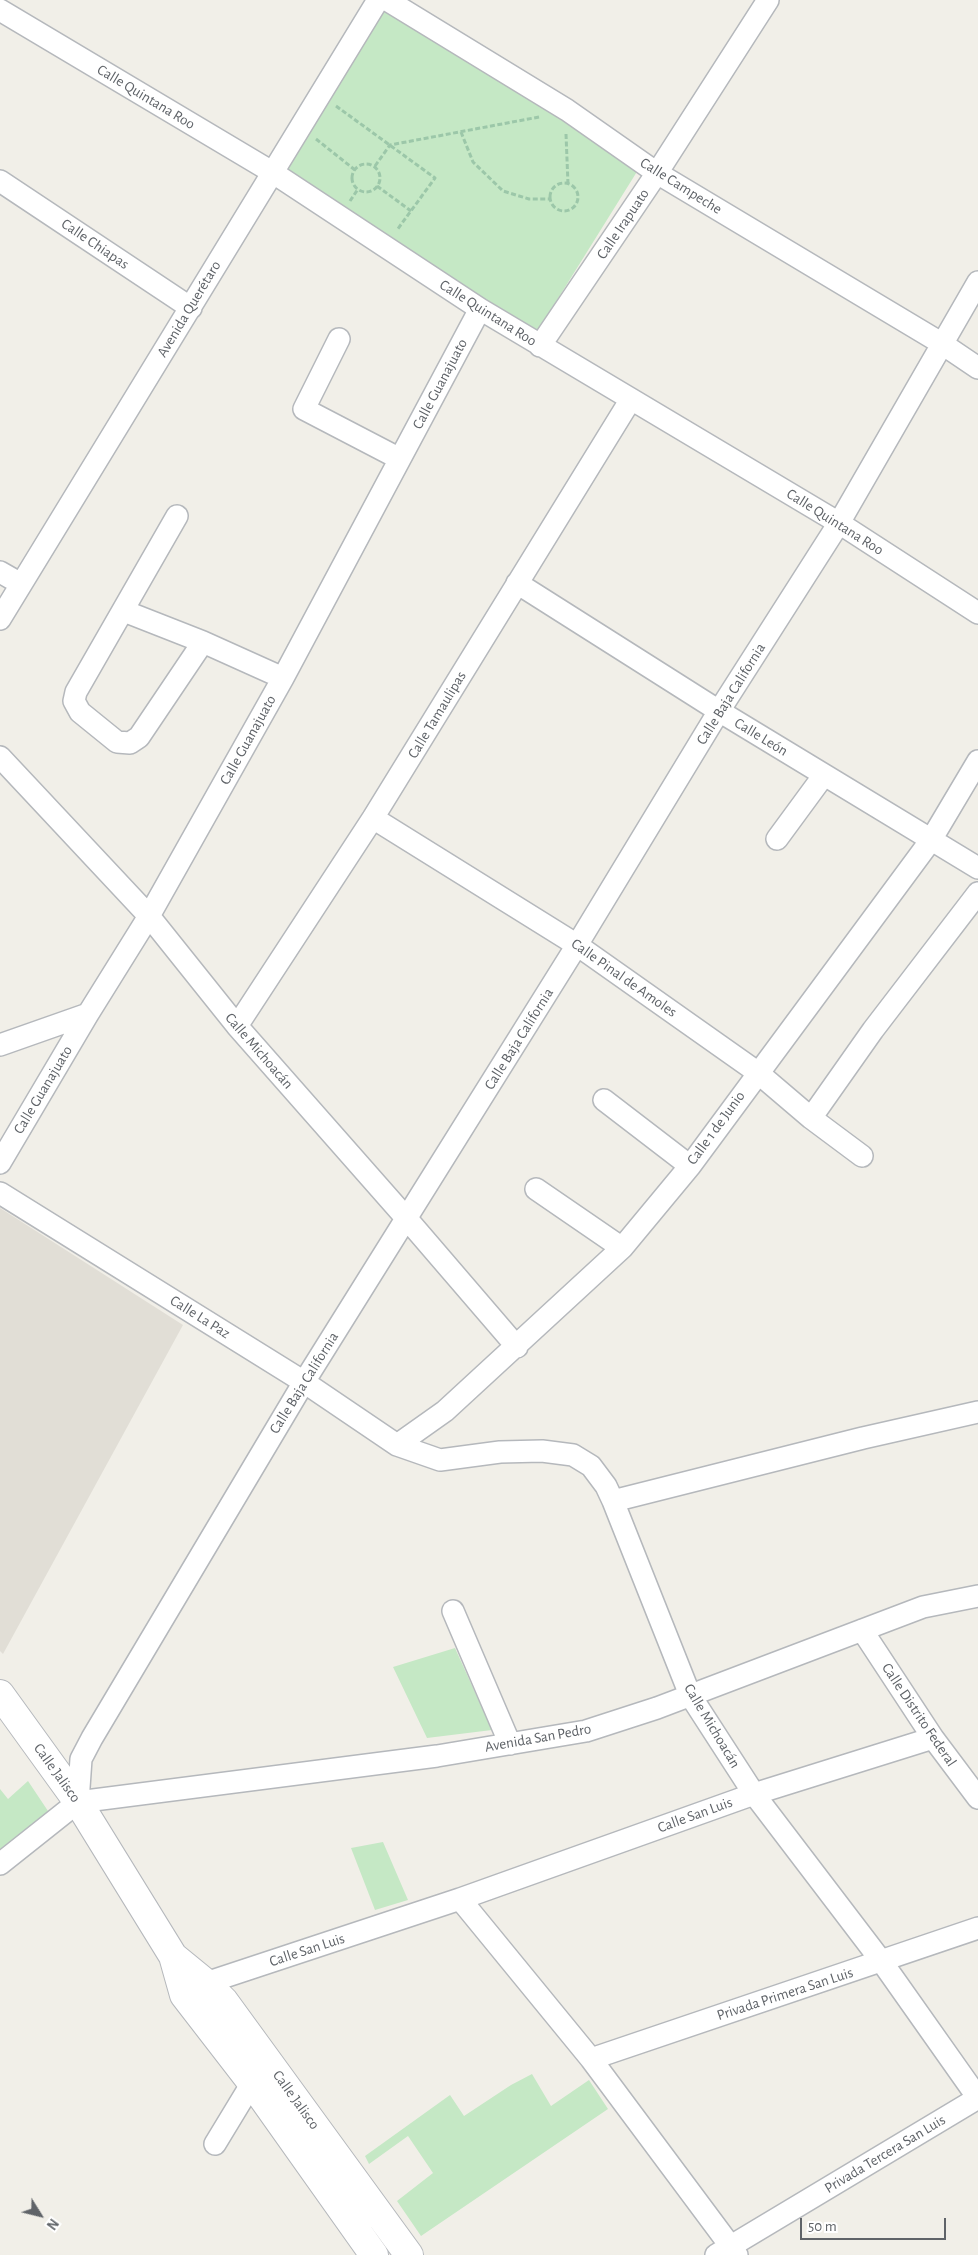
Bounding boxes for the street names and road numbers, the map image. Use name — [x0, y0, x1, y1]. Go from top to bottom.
street label: Calle Quintana Roo — [94, 61, 198, 133]
street label: Calle Campeche — [637, 154, 725, 218]
street label: Calle Irapuato — [593, 185, 653, 263]
street label: Calle Chiapas — [58, 215, 132, 273]
street label: Avenida Querétaro — [153, 257, 225, 361]
street label: Calle Quintana Roo — [436, 276, 540, 350]
street label: Calle Guanajuato — [409, 336, 471, 432]
street label: Calle Quintana Roo — [783, 485, 887, 559]
street label: Calle Baja California — [692, 640, 770, 748]
street label: Calle Tamaulipas — [404, 668, 470, 762]
street label: Calle Guanajuato — [216, 692, 280, 788]
street label: Calle León — [731, 714, 791, 760]
street label: Calle Pinal de Amoles — [568, 935, 680, 1021]
street label: Calle Baja California — [480, 985, 558, 1093]
street label: Calle Michoacán — [221, 1009, 297, 1093]
street label: Calle Guanajuato — [10, 1043, 76, 1137]
street label: Calle 1 de Junio — [683, 1087, 749, 1169]
street label: Calle La Paz — [167, 1291, 233, 1343]
street label: Calle Baja California — [265, 1329, 343, 1437]
street label: Calle Distrito Federal — [878, 1660, 960, 1770]
street label: Calle Michoacán — [680, 1681, 744, 1771]
street label: Avenida San Pedro — [483, 1720, 593, 1756]
street label: Calle Jalisco — [29, 1740, 85, 1806]
street label: Calle San Luis — [655, 1793, 735, 1837]
street label: Calle San Luis — [267, 1929, 347, 1971]
street label: Privada Primera San Luis — [715, 1963, 855, 2025]
street label: Calle Jalisco — [268, 2067, 324, 2133]
street label: Privada Tercera San Luis — [821, 2111, 949, 2197]

